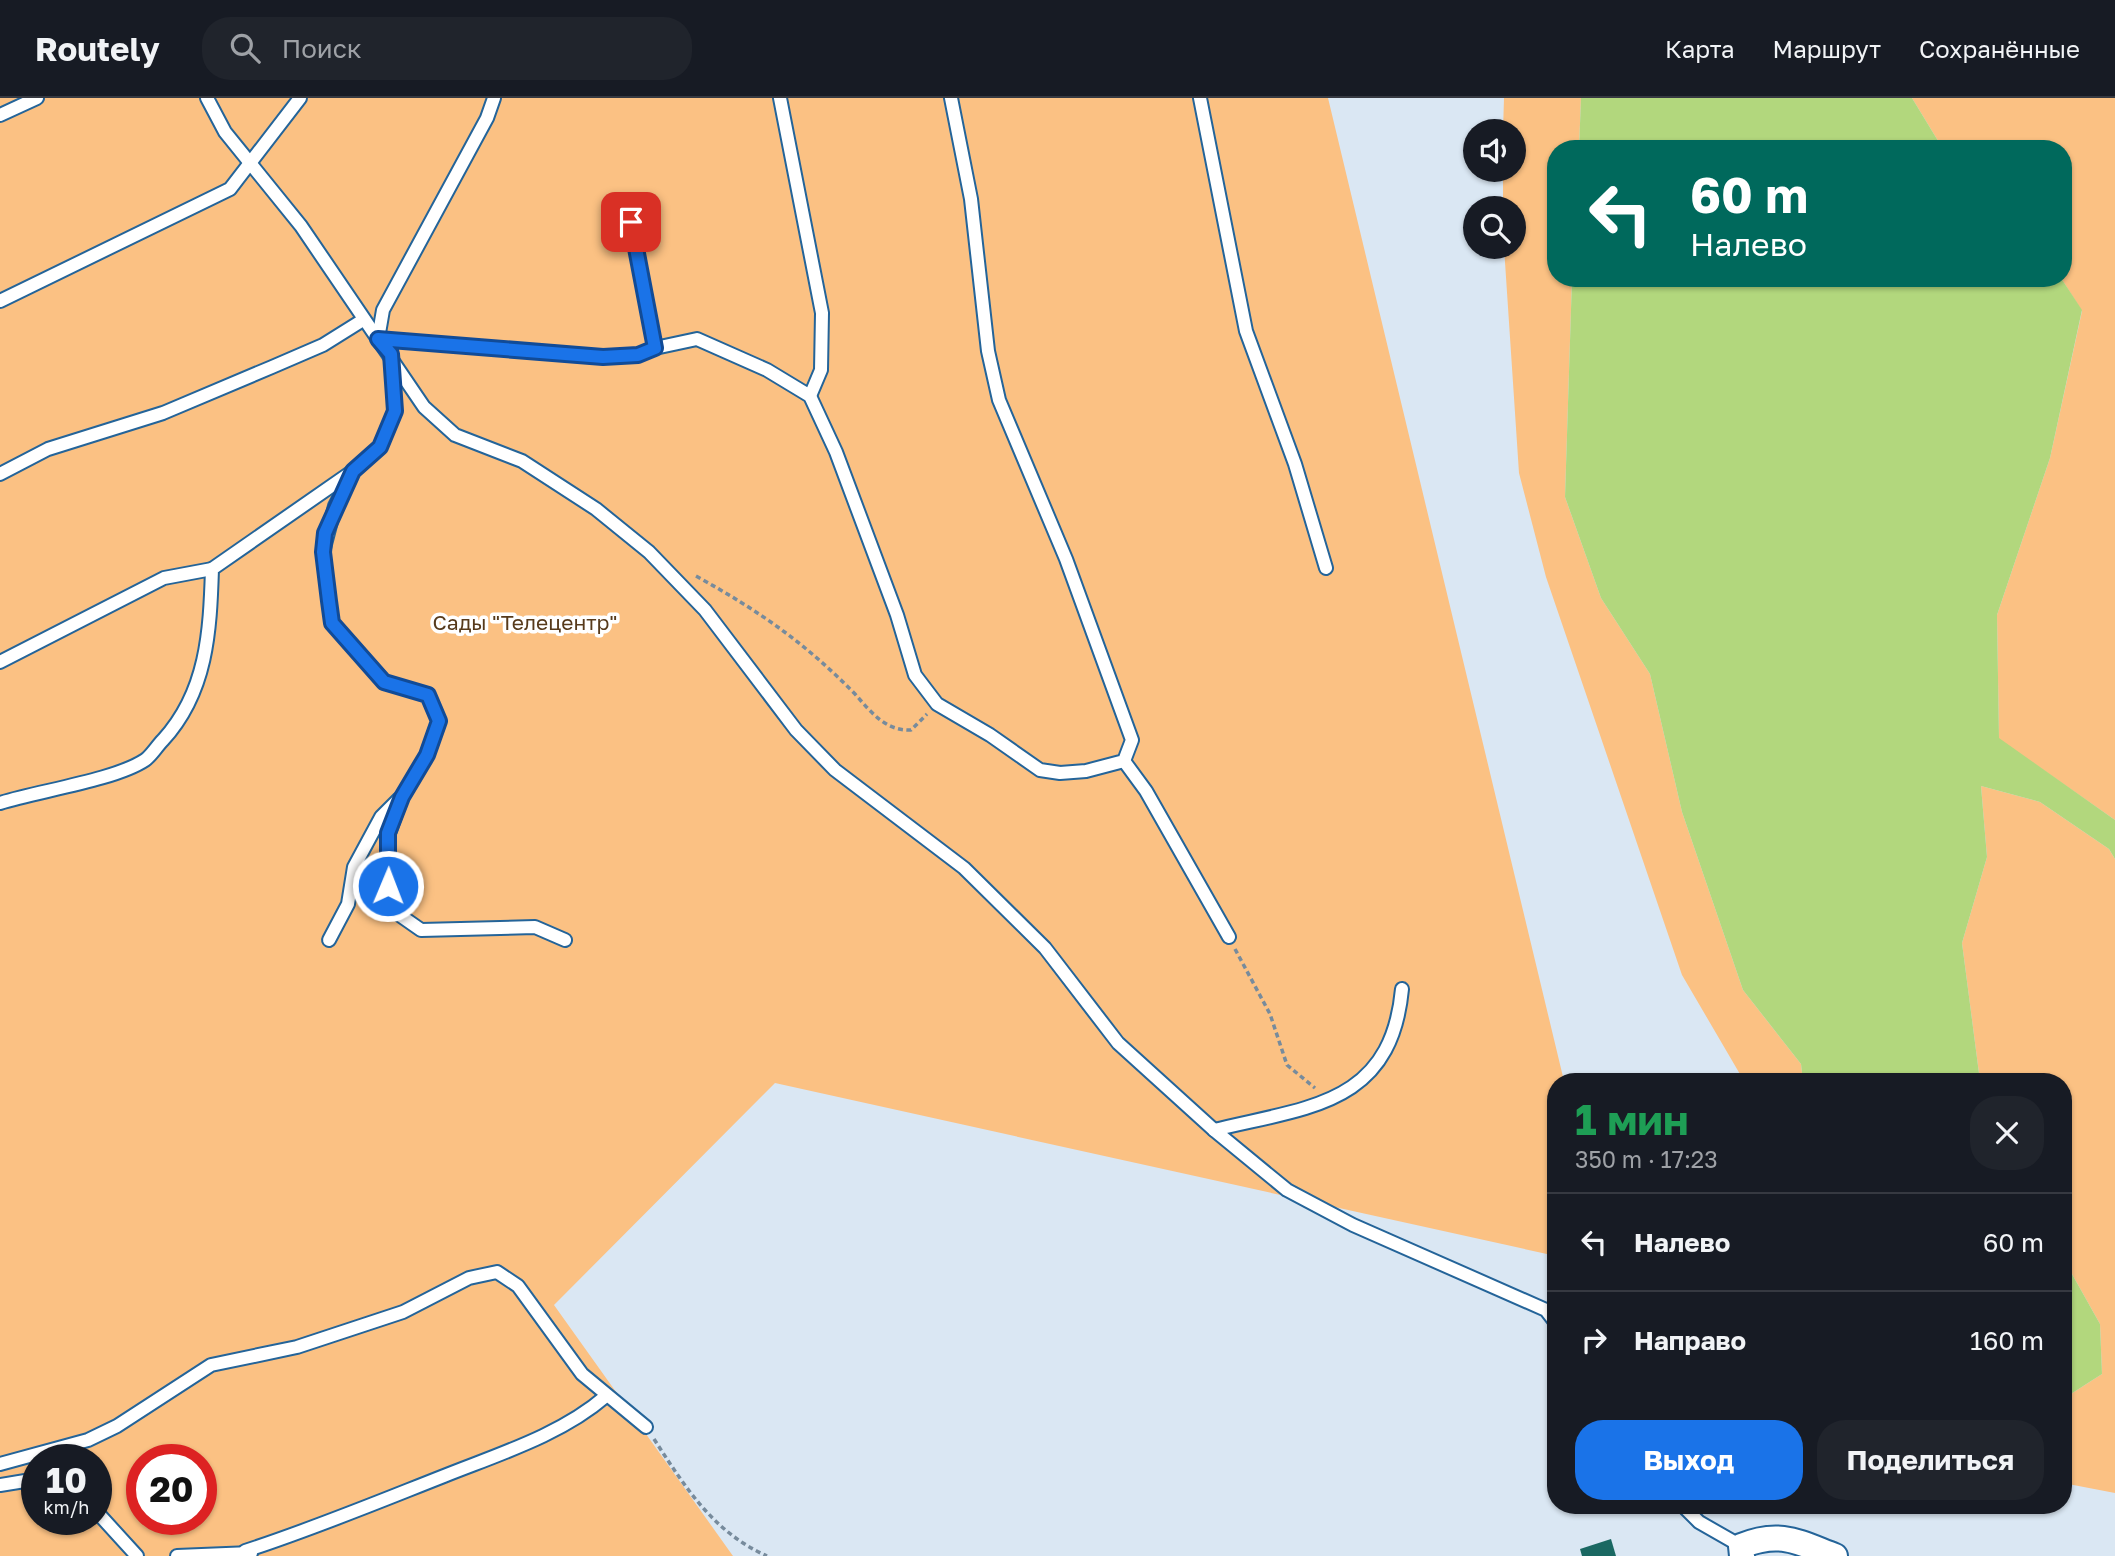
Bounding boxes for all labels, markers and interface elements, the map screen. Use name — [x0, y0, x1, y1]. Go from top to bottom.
search box — [202, 17, 692, 80]
text: Routely — [35, 29, 160, 68]
icon: search — [226, 29, 264, 67]
text: Поиск — [282, 33, 362, 64]
text: Карта — [1665, 34, 1735, 63]
text: Маршрут — [1773, 34, 1881, 63]
text: Сохранённые — [1919, 34, 2080, 63]
map controls — [1463, 119, 1526, 259]
button: sound — [1463, 119, 1526, 182]
text: 60 m — [1690, 165, 1808, 224]
icon: left — [1575, 168, 1666, 259]
pin — [601, 192, 661, 252]
button: search — [1463, 196, 1526, 259]
icon: arrive — [612, 203, 650, 241]
text: Налево — [1690, 225, 1807, 263]
park label: Сады "Телецентр" — [432, 609, 618, 635]
position arrow — [351, 849, 425, 923]
text: 1 мин — [1575, 1094, 1689, 1144]
button: close — [1970, 1096, 2044, 1170]
text: 350 m · 17:23 — [1575, 1145, 1718, 1173]
icon: left — [1575, 1223, 1613, 1261]
text: Налево — [1634, 1227, 1730, 1258]
text: 60 m — [1983, 1227, 2044, 1258]
icon: right — [1575, 1321, 1613, 1359]
text: Направо — [1634, 1325, 1746, 1356]
text: 160 m — [1970, 1325, 2044, 1356]
button: Выход — [1575, 1420, 1803, 1500]
button: Поделиться — [1817, 1420, 2044, 1500]
speed limit sign: 20 — [126, 1444, 217, 1535]
text: 10 — [46, 1459, 87, 1501]
text: km/h — [44, 1496, 89, 1518]

